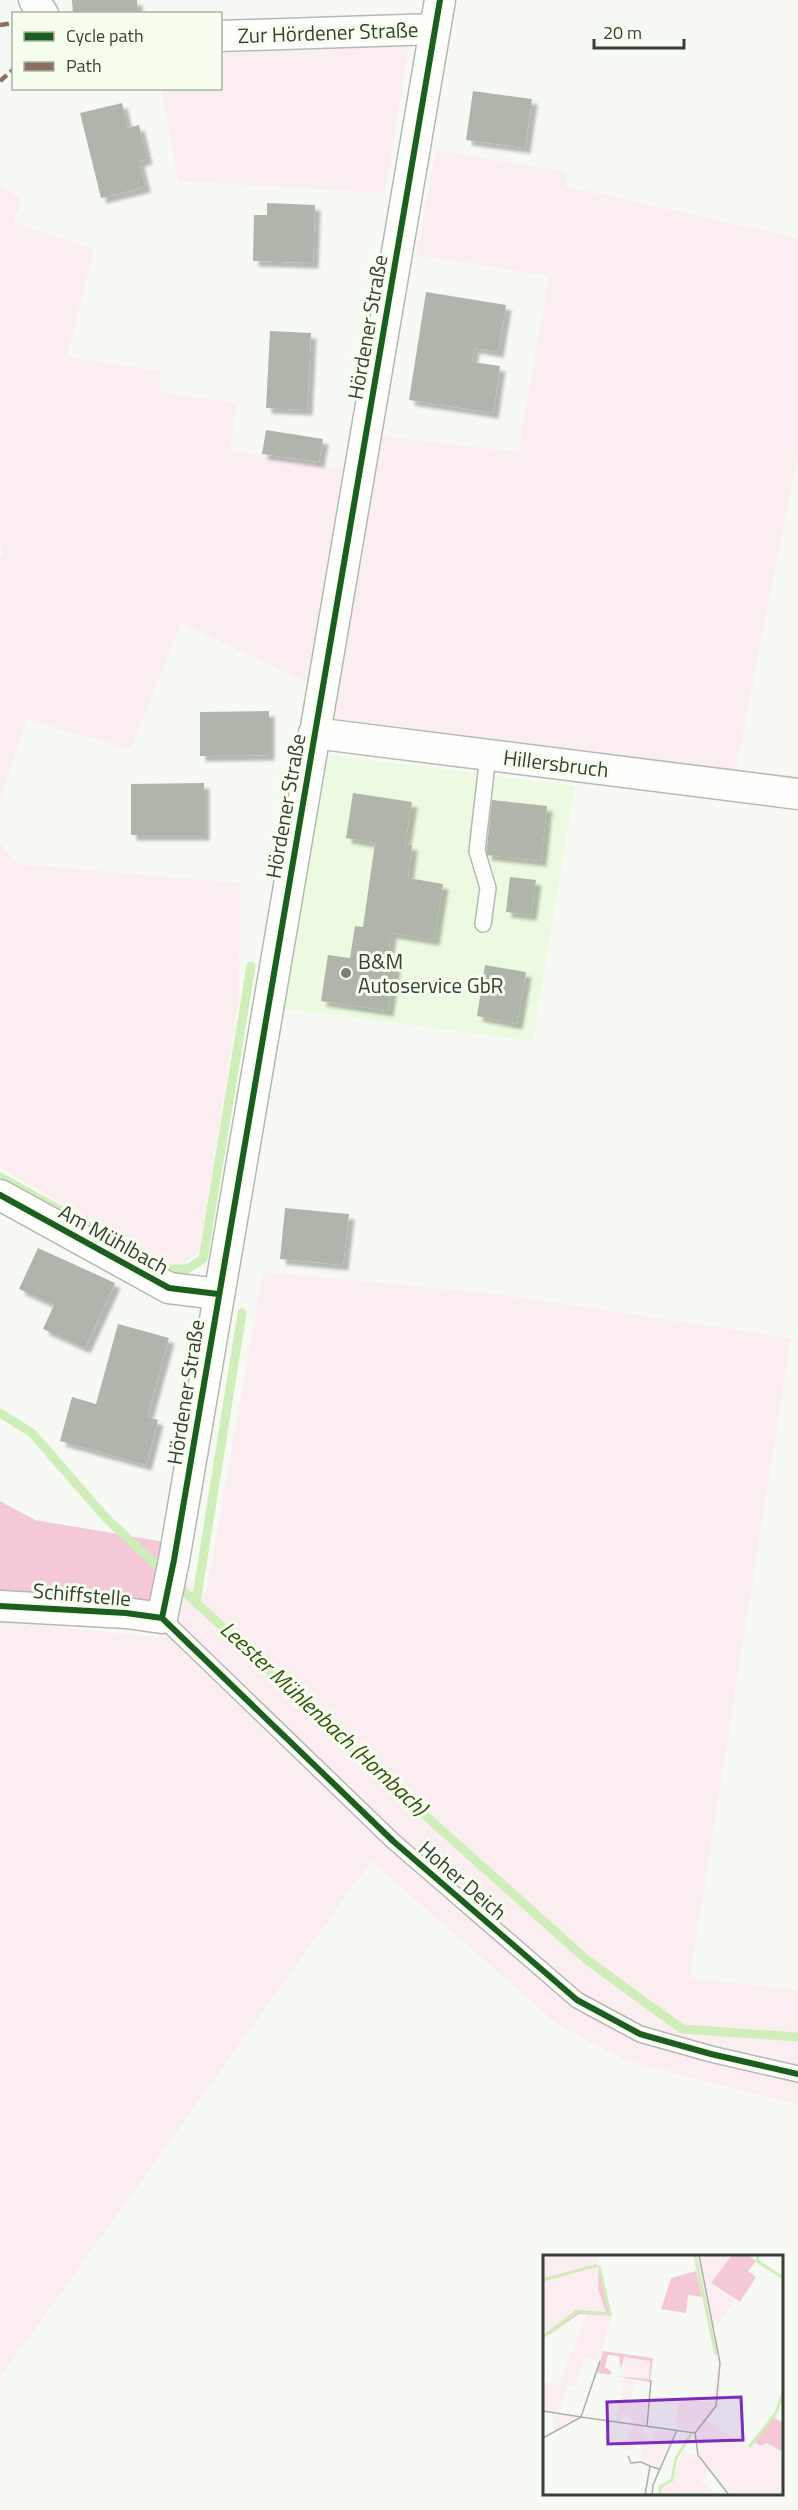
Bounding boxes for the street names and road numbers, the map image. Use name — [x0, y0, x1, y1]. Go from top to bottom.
street label: Zur Hördener Straße — [237, 13, 419, 51]
street label: Hördener Straße — [339, 252, 395, 402]
street label: Hördener Straße — [257, 731, 313, 881]
street label: Hillersbruch — [501, 741, 611, 785]
street label: Am Mühlbach — [53, 1196, 175, 1282]
street label: Hördener Straße — [158, 1317, 212, 1467]
street label: Schiffstelle — [32, 1574, 132, 1614]
street label: Hoher Deich — [412, 1832, 514, 1928]

